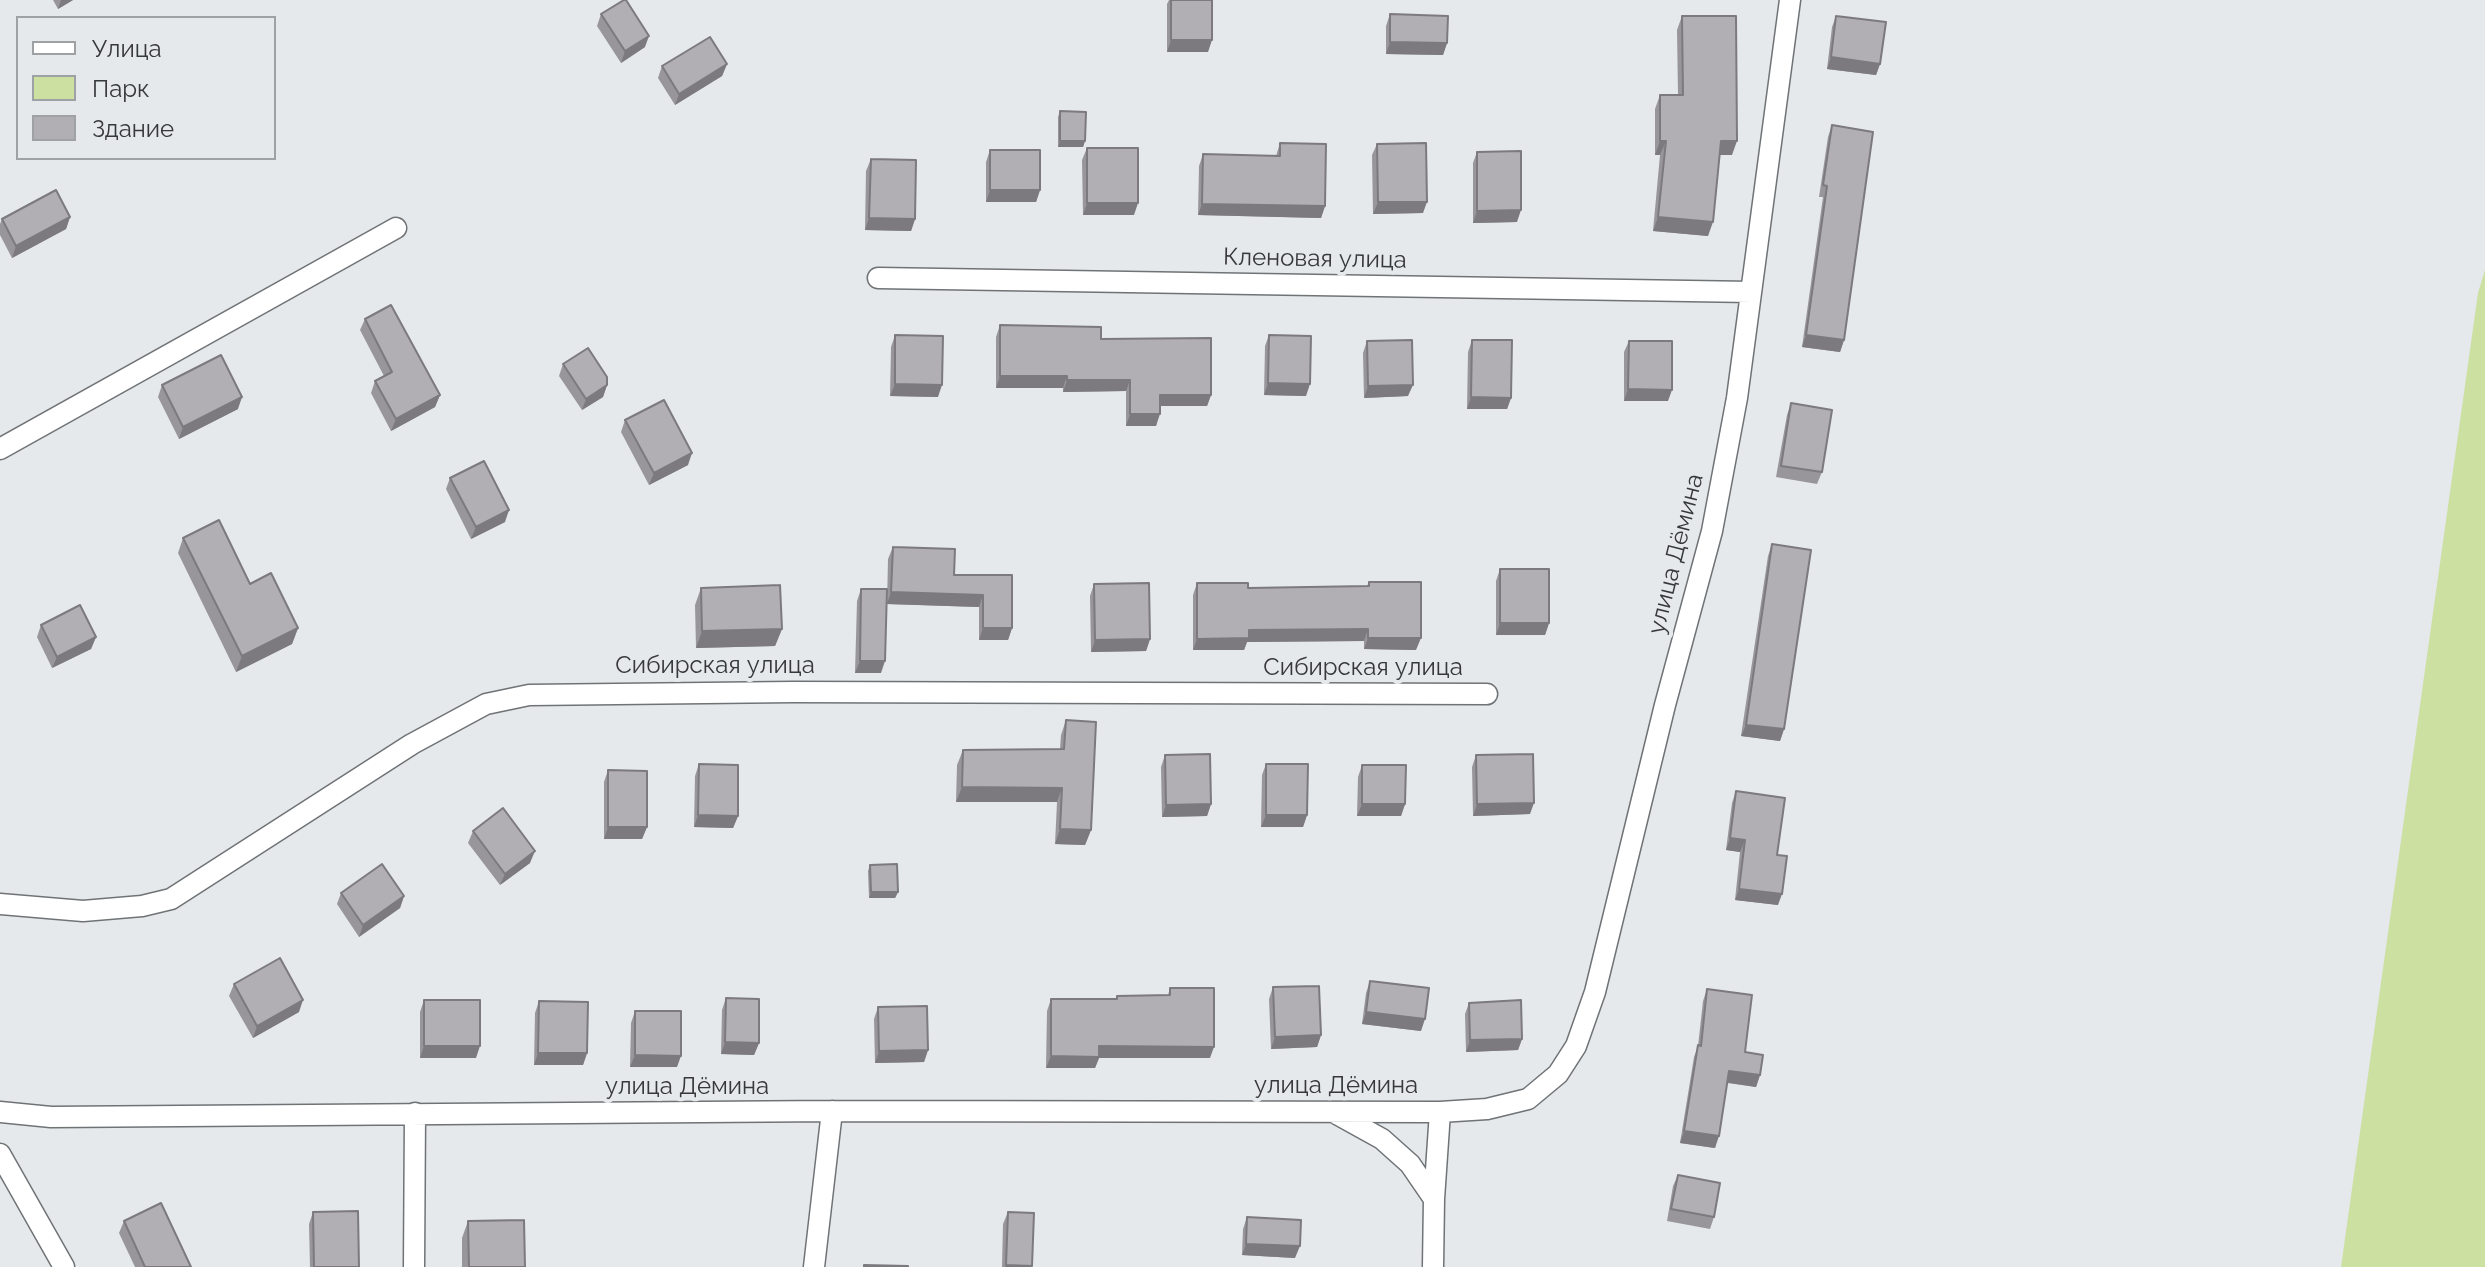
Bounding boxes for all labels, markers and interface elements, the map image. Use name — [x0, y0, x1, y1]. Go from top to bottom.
legend — [16, 16, 276, 160]
text: Улица — [92, 34, 162, 63]
text: Парк — [92, 74, 150, 103]
text: Здание — [92, 114, 174, 143]
street label: Кленовая улица — [1223, 243, 1407, 275]
street label: улица Дёмина — [1642, 471, 1710, 637]
street label: Сибирская улица — [615, 652, 815, 680]
street label: Сибирская улица — [1263, 654, 1463, 682]
street label: улица Дёмина — [1254, 1072, 1418, 1100]
street label: улица Дёмина — [605, 1073, 769, 1101]

